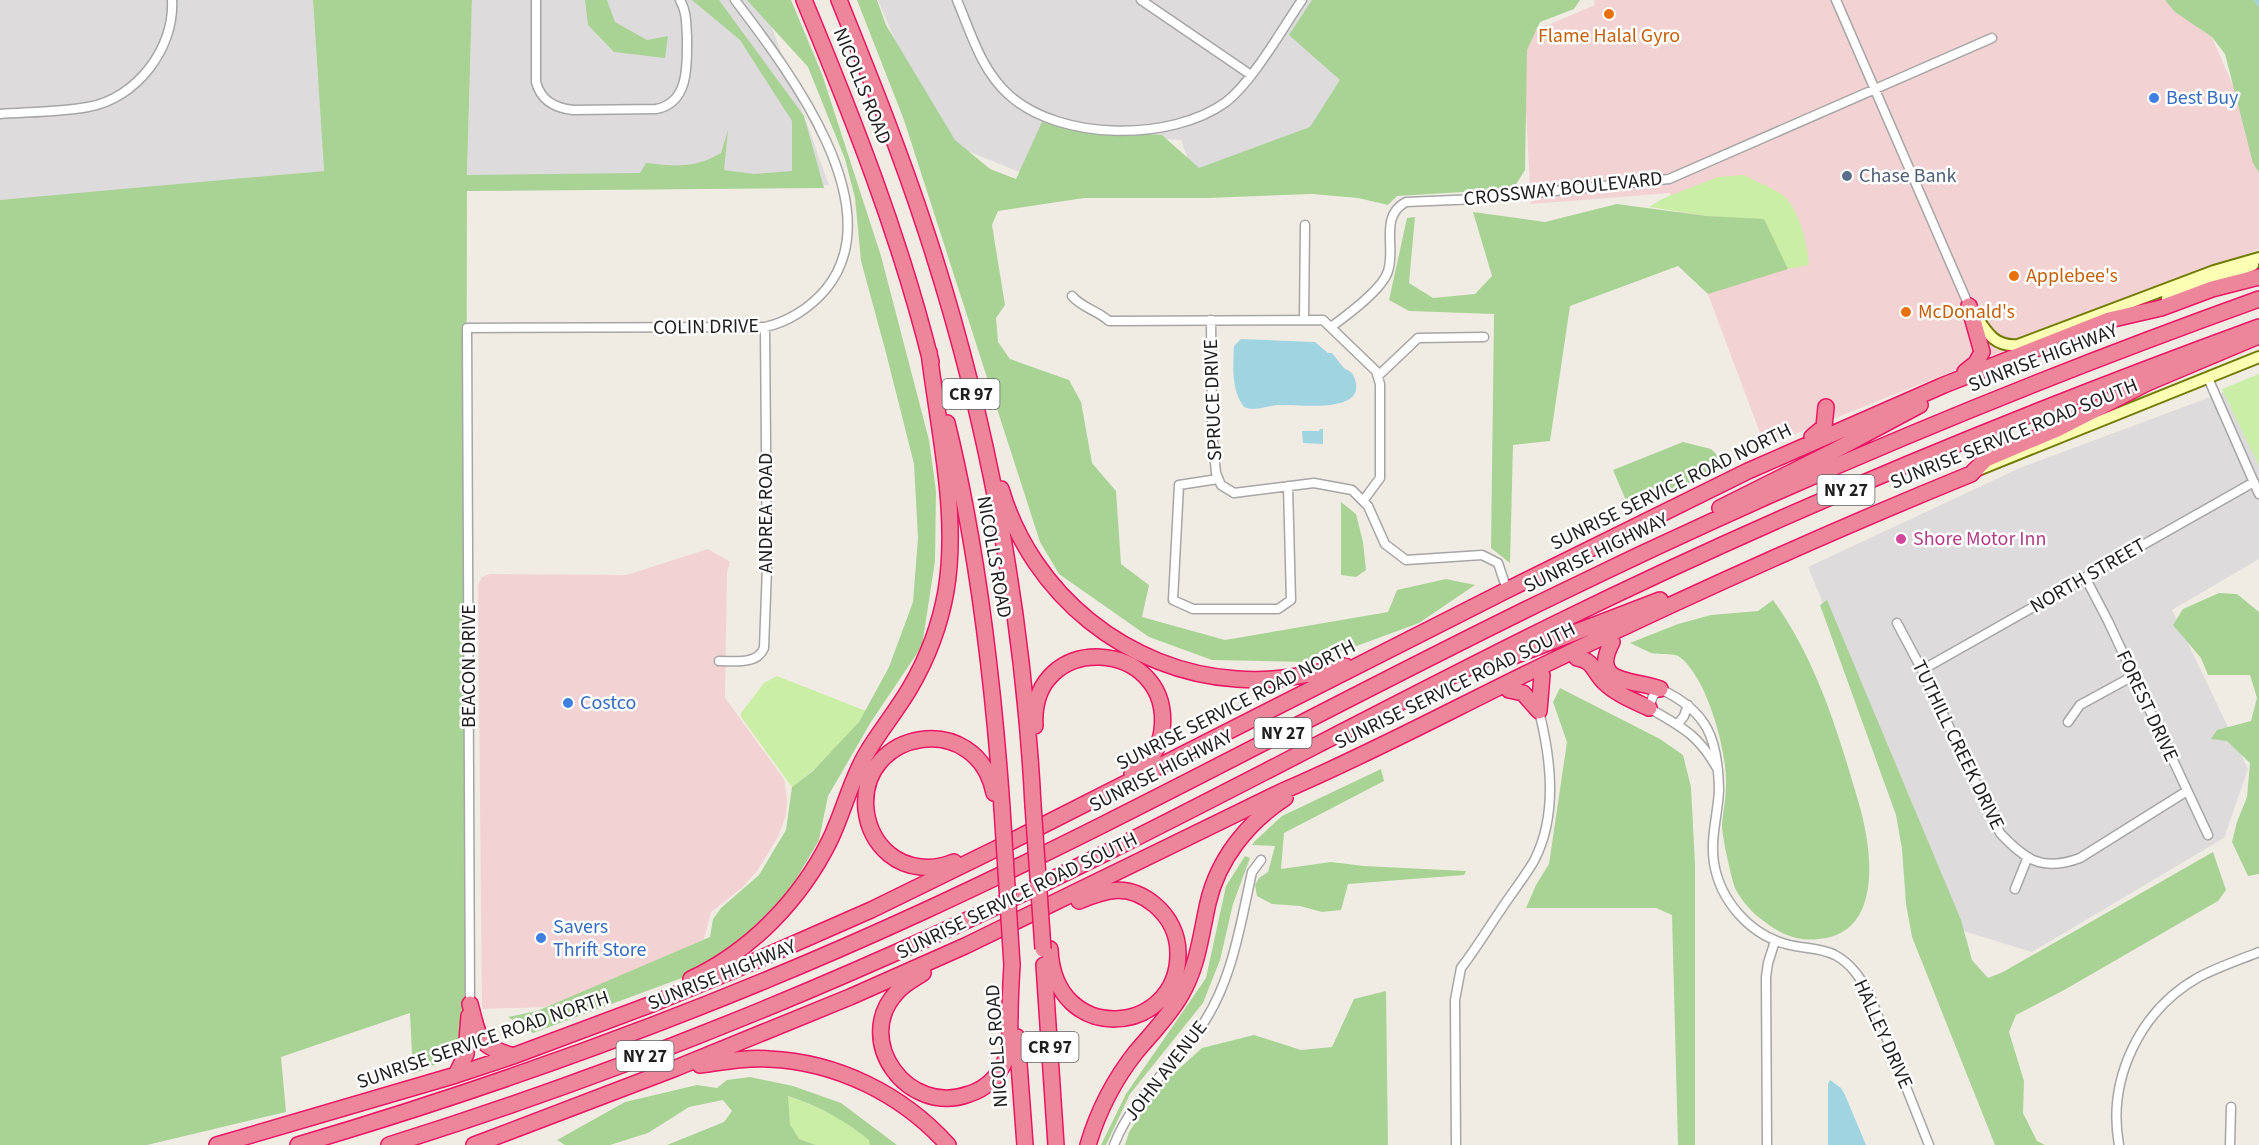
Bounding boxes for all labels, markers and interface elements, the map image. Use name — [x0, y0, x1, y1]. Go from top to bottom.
marker: Flame Halal Gyro — [1602, 7, 1616, 21]
place label: Flame Halal Gyro — [1538, 22, 1680, 50]
street label: NICOLLS ROAD — [826, 23, 898, 149]
place label: Best Buy — [2166, 84, 2239, 112]
marker: Best Buy — [2147, 91, 2161, 105]
place label: Chase Bank — [1859, 162, 1956, 190]
street label: CROSSWAY BOULEVARD — [1462, 165, 1664, 213]
marker: Chase Bank — [1840, 169, 1854, 183]
place label: Applebee's — [2026, 262, 2118, 290]
marker: Applebee's — [2007, 269, 2021, 283]
place label: McDonald's — [1918, 298, 2015, 326]
marker: McDonald's — [1899, 305, 1913, 319]
street label: COLIN DRIVE — [653, 312, 759, 342]
street label: SUNRISE HIGHWAY — [1964, 316, 2122, 399]
street label: SPRUCE DRIVE — [1197, 339, 1229, 461]
street label: SUNRISE SERVICE ROAD SOUTH — [1886, 371, 2142, 497]
road number: CR 97 — [942, 379, 1000, 409]
street label: SUNRISE SERVICE ROAD NORTH — [1546, 416, 1796, 558]
street label: ANDREA ROAD — [752, 453, 780, 573]
road number: NY 27 — [1818, 475, 1874, 505]
street label: NICOLLS ROAD — [969, 494, 1019, 620]
street label: SUNRISE HIGHWAY — [1519, 506, 1674, 600]
place label: Shore Motor Inn — [1913, 525, 2047, 553]
street label: NORTH STREET — [2025, 531, 2151, 620]
marker: Shore Motor Inn — [1894, 532, 1908, 546]
street label: BEACON DRIVE — [455, 604, 483, 728]
street label: SUNRISE SERVICE ROAD SOUTH — [1330, 615, 1580, 757]
street label: SUNRISE SERVICE ROAD NORTH — [1111, 632, 1361, 778]
street label: FOREST DRIVE — [2109, 646, 2185, 766]
street label: TUTHILL CREEK DRIVE — [1905, 656, 2011, 834]
place label: Costco — [580, 689, 636, 717]
marker: Costco — [561, 696, 575, 710]
road number: NY 27 — [1254, 718, 1312, 748]
street label: SUNRISE HIGHWAY — [1084, 722, 1238, 819]
street label: SUNRISE SERVICE ROAD SOUTH — [892, 825, 1142, 967]
place label: Savers Thrift Store — [553, 913, 647, 964]
marker: Savers Thrift Store — [534, 931, 548, 945]
street label: SUNRISE HIGHWAY — [644, 932, 801, 1018]
street label: HALLEY DRIVE — [1846, 975, 1920, 1093]
street label: NICOLLS ROAD — [979, 983, 1015, 1109]
street label: SUNRISE SERVICE ROAD NORTH — [353, 984, 613, 1096]
street label: JOHN AVENUE — [1118, 1015, 1214, 1127]
road number: CR 97 — [1022, 1032, 1078, 1062]
road number: NY 27 — [616, 1041, 674, 1071]

